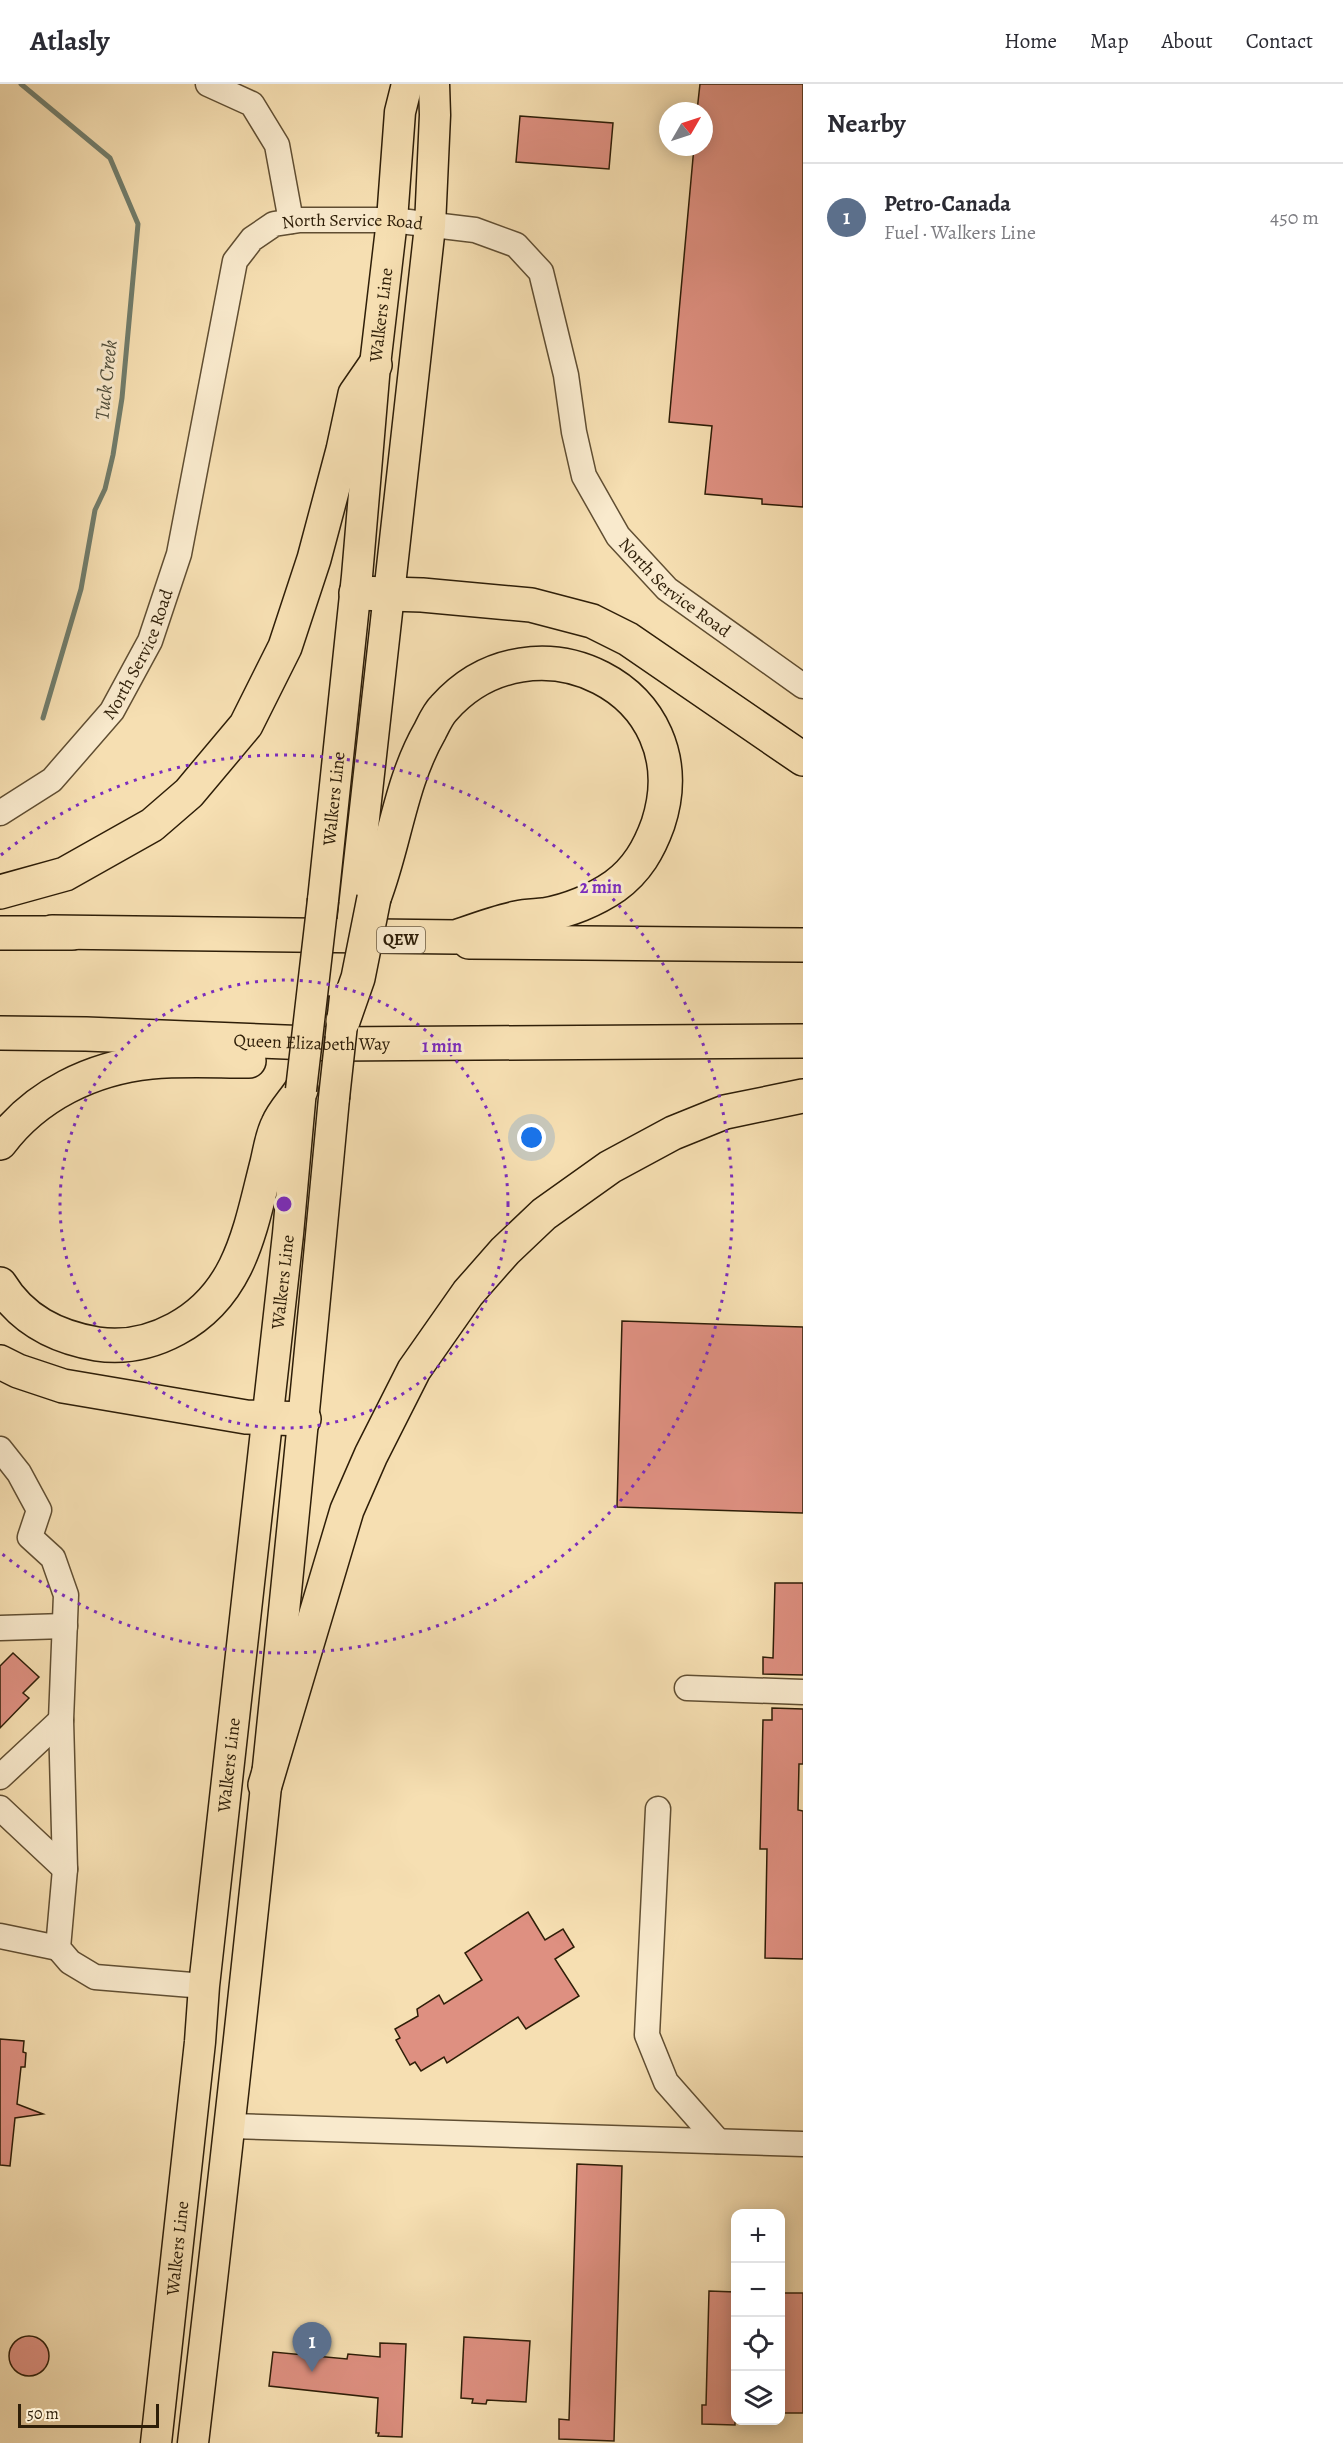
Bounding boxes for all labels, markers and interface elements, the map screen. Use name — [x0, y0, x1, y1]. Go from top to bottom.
text: Atlasly — [30, 22, 109, 60]
text: Home — [1004, 27, 1057, 55]
text: Map — [1090, 27, 1128, 55]
text: About — [1161, 27, 1213, 55]
text: Contact — [1246, 27, 1313, 55]
north arrow — [659, 102, 713, 156]
text: Nearby — [827, 106, 906, 141]
text: Petro-Canada — [884, 189, 1011, 219]
text: 1 — [843, 204, 850, 231]
text: 450 m — [1270, 204, 1319, 231]
street label: North Service Road — [280, 208, 425, 236]
text: Fuel · Walkers Line — [884, 219, 1036, 246]
street label: Walkers Line — [363, 266, 398, 364]
water label: Tuck Creek — [88, 339, 124, 421]
street label: North Service Road — [613, 532, 736, 643]
street label: North Service Road — [98, 586, 179, 725]
street label: Walkers Line — [317, 750, 351, 848]
text: 2 min — [580, 875, 622, 899]
road number: QEW — [377, 927, 425, 953]
street label: Queen Elizabeth Way — [233, 1028, 391, 1056]
text: 1 min — [422, 1034, 462, 1058]
your location — [517, 1123, 546, 1152]
centre of rings — [274, 1194, 294, 1214]
street label: Walkers Line — [265, 1234, 300, 1331]
street label: Walkers Line — [211, 1717, 246, 1814]
street label: Walkers Line — [160, 2200, 194, 2298]
map controls — [731, 2209, 785, 2425]
button: + — [731, 2209, 785, 2263]
button: − — [731, 2263, 785, 2317]
button: locate — [731, 2317, 785, 2371]
pin: 1 — [292, 2322, 332, 2372]
button: layers — [731, 2371, 785, 2425]
scale bar — [18, 2401, 159, 2428]
text: 50 m — [27, 2403, 59, 2425]

